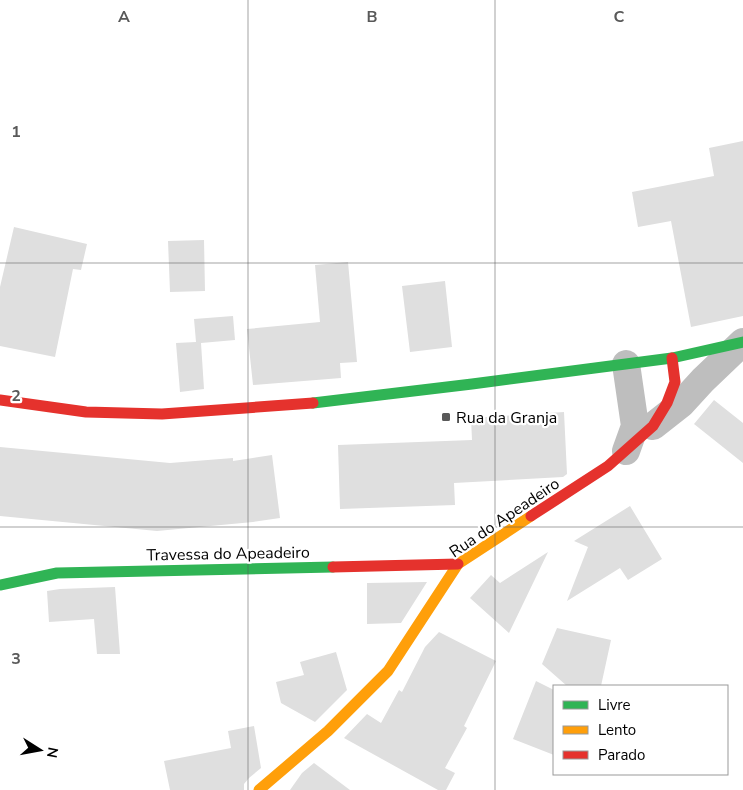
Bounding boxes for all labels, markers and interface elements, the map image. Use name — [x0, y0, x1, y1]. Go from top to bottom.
text: A — [118, 6, 130, 28]
text: B — [366, 6, 378, 28]
text: C — [614, 6, 625, 28]
text: 1 — [11, 121, 21, 143]
text: 2 — [11, 385, 21, 407]
place label: Rua da Granja — [456, 407, 557, 429]
marker: Rua da Granja — [440, 411, 452, 423]
street label: Rua do Apeadeiro — [445, 473, 564, 563]
street label: Travessa do Apeadeiro — [146, 542, 310, 566]
text: 3 — [11, 648, 21, 670]
legend — [553, 685, 728, 775]
text: Livre — [598, 695, 631, 715]
text: Lento — [598, 720, 636, 740]
north arrow — [15, 725, 65, 775]
text: N — [42, 745, 63, 759]
text: Parado — [598, 745, 645, 765]

